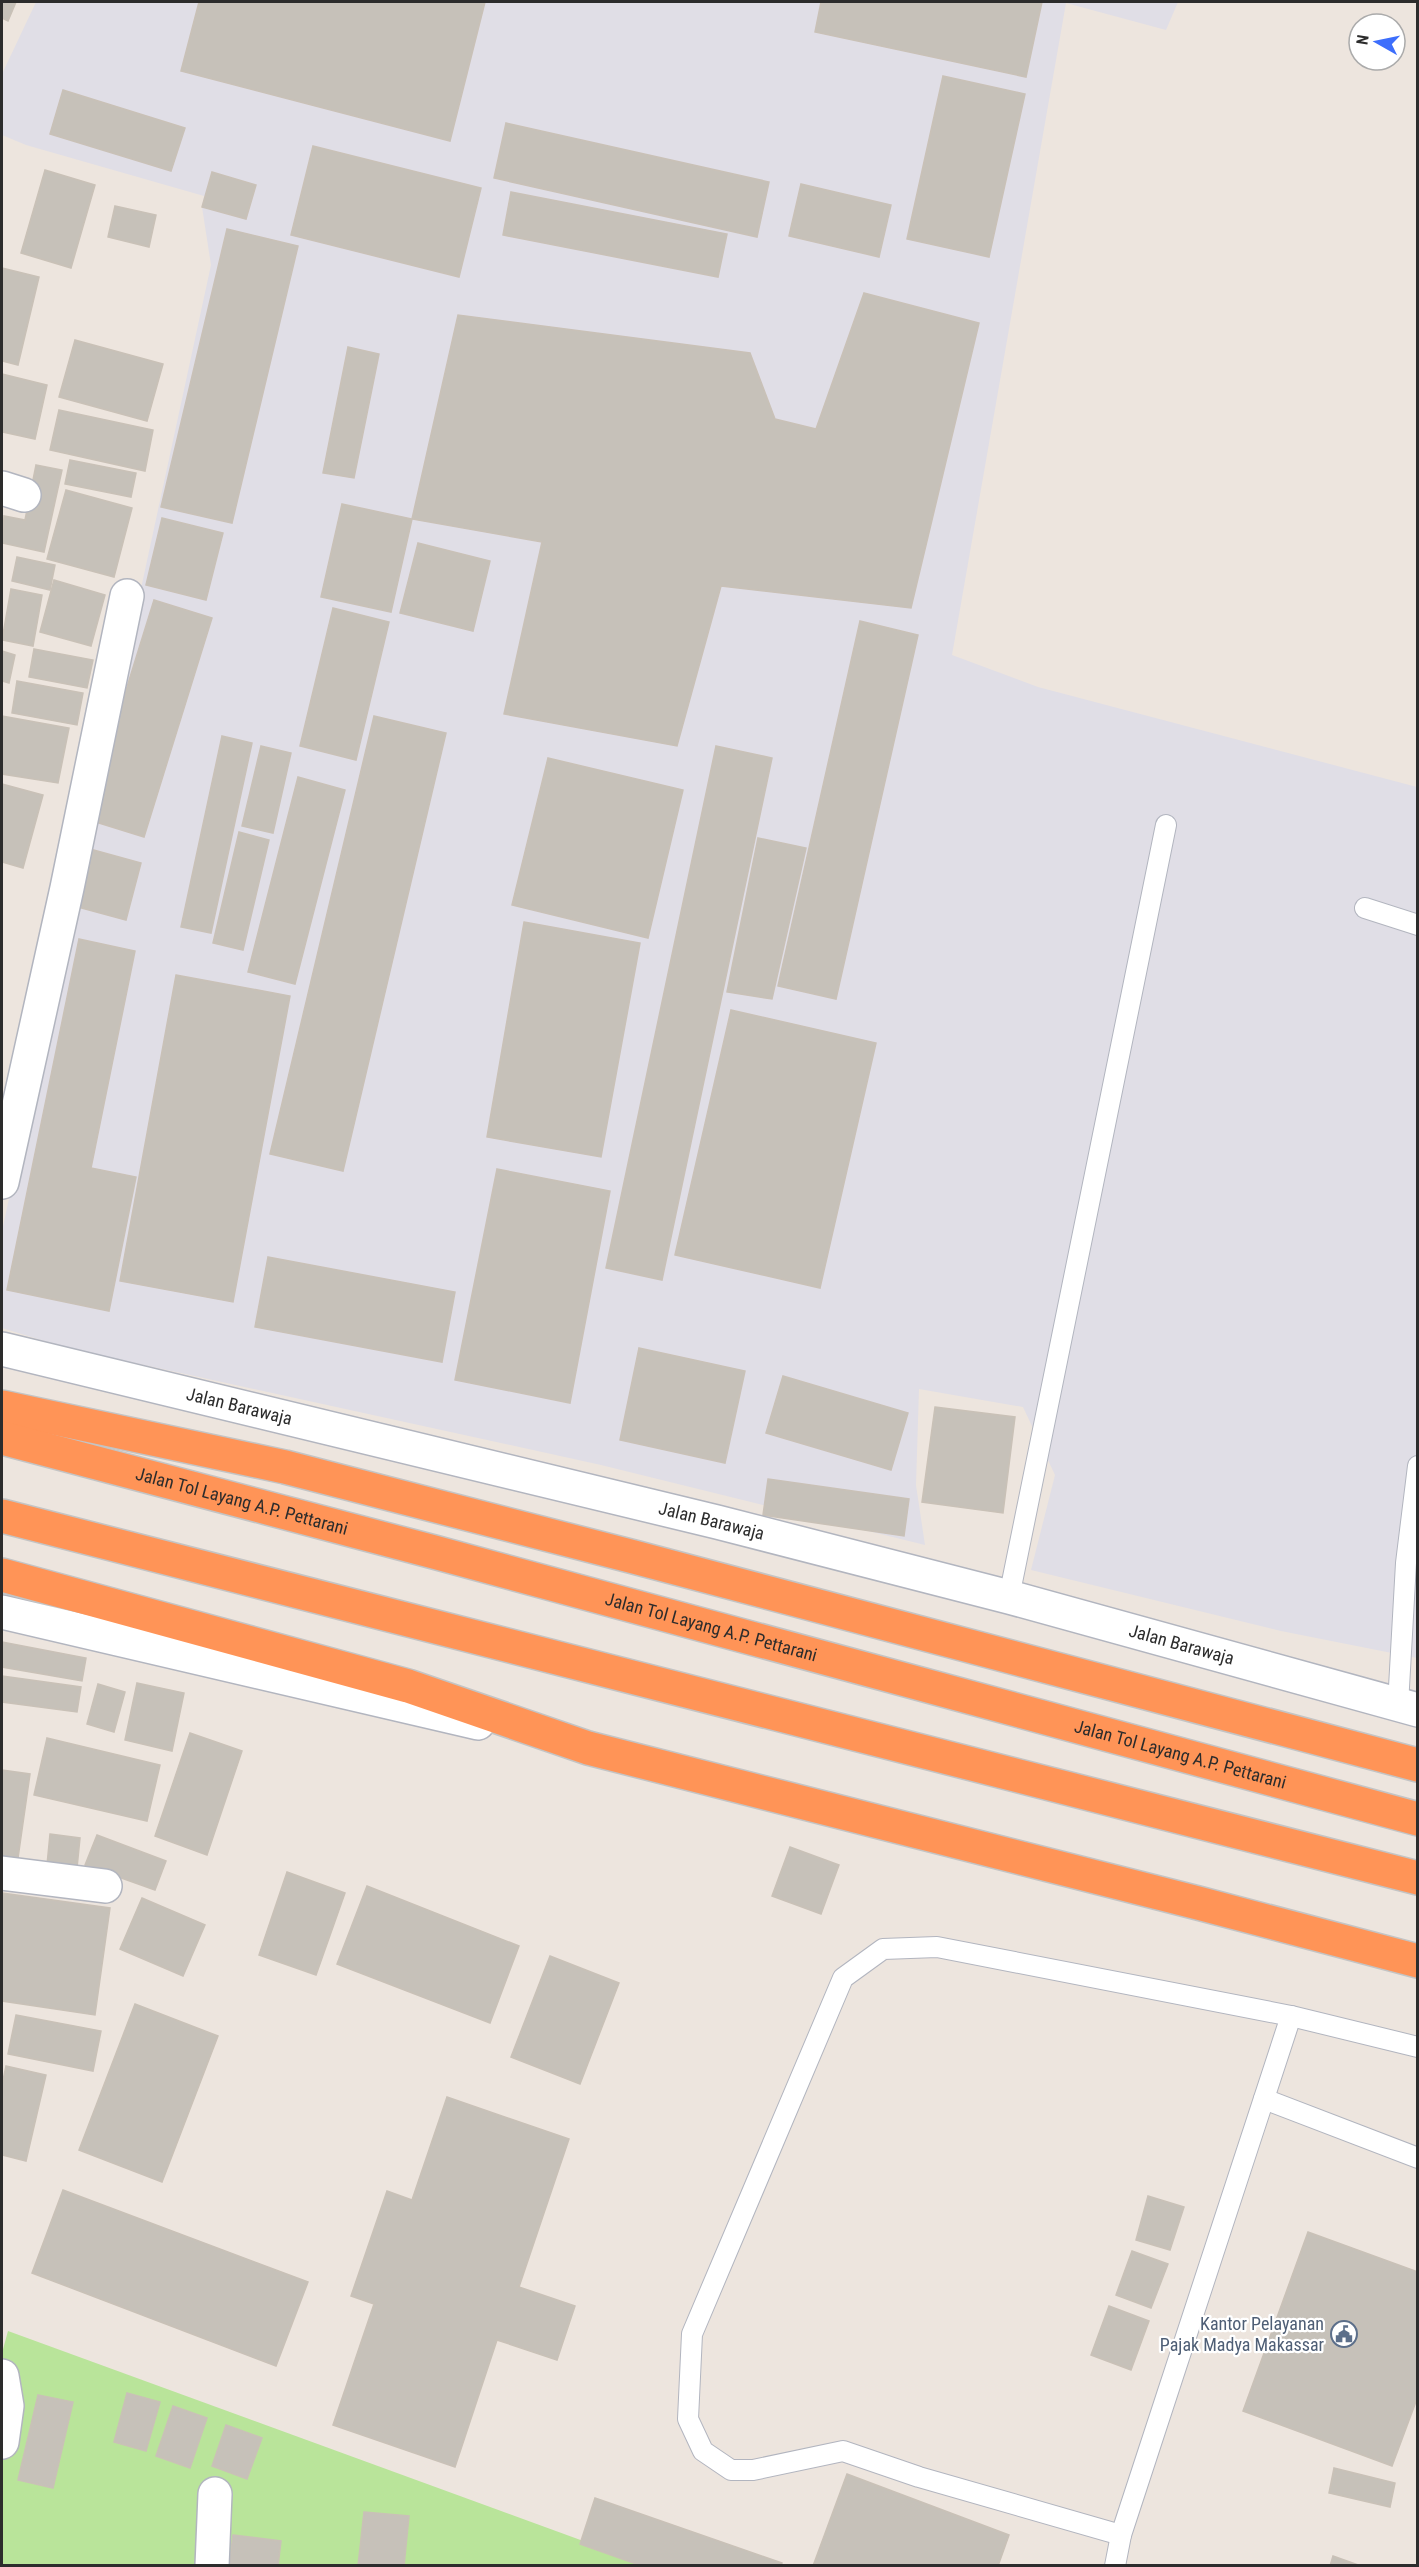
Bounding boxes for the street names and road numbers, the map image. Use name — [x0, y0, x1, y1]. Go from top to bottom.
street label: Jalan Barawaja — [184, 1383, 294, 1429]
street label: Jalan Tol Layang A.P. Pettarani — [134, 1463, 350, 1539]
street label: Jalan Barawaja — [657, 1497, 767, 1544]
street label: Jalan Tol Layang A.P. Pettarani — [603, 1588, 820, 1665]
street label: Jalan Barawaja — [1127, 1620, 1236, 1669]
street label: Jalan Tol Layang A.P. Pettarani — [1072, 1715, 1289, 1793]

